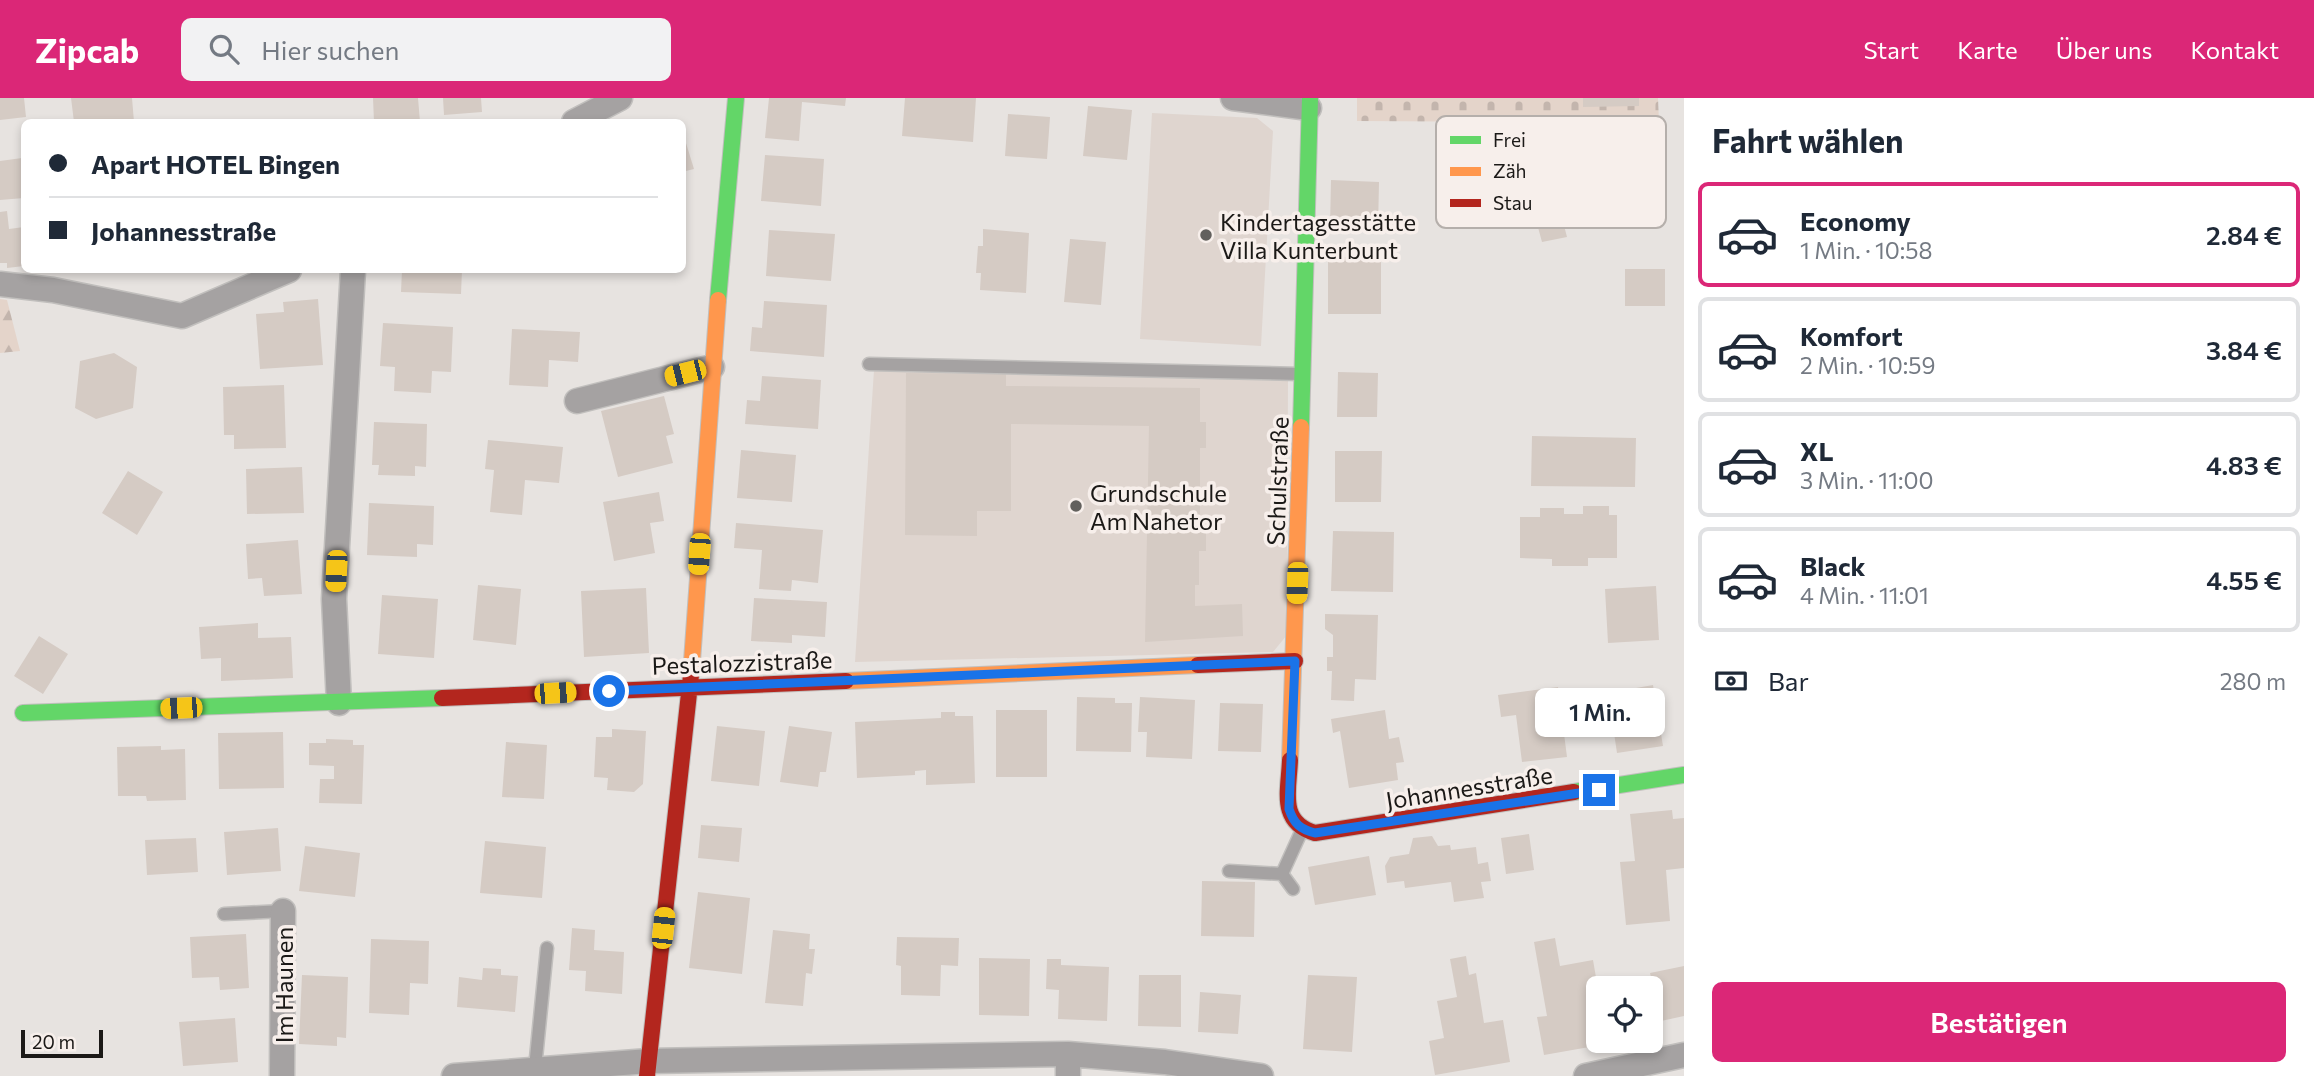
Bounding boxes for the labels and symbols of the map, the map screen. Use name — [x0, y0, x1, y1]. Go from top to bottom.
legend — [1436, 116, 1666, 228]
text: Frei — [1493, 128, 1526, 151]
text: Zäh — [1493, 159, 1527, 182]
text: Stau — [1493, 191, 1532, 214]
place label: Kindertagesstätte Villa Kunterbunt — [1220, 207, 1416, 264]
marker: Kindertagesstätte Villa Kunterbunt — [1198, 227, 1214, 243]
car — [663, 358, 708, 388]
street label: Schulstraße — [1260, 416, 1294, 546]
place label: Grundschule Am Nahetor — [1090, 478, 1227, 535]
marker: Grundschule Am Nahetor — [1068, 498, 1084, 514]
car — [688, 532, 711, 576]
car — [325, 549, 348, 593]
car — [1286, 562, 1309, 604]
street label: Pestalozzistraße — [651, 644, 833, 680]
route start — [593, 675, 625, 707]
car — [534, 681, 577, 705]
callout: 1 Min. — [1534, 688, 1664, 738]
car — [160, 697, 203, 719]
street label: Johannesstraße — [1384, 760, 1554, 814]
route end — [1583, 774, 1615, 806]
car — [651, 906, 676, 950]
street label: Im Haunen — [269, 927, 298, 1043]
scale bar — [21, 1027, 103, 1059]

